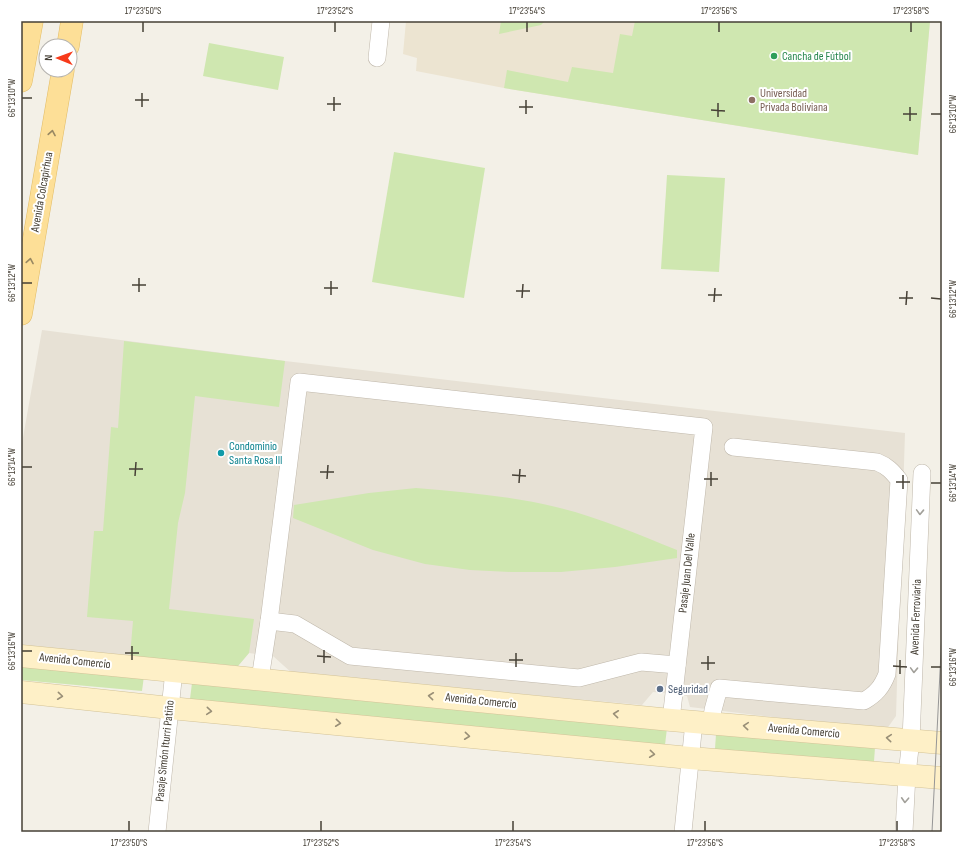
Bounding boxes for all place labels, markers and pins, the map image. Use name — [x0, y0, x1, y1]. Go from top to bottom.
place label: Cancha de Fútbol — [782, 49, 851, 64]
marker: Cancha de Fútbol — [769, 51, 779, 61]
place label: Universidad Privada Boliviana — [760, 86, 828, 115]
marker: Universidad Privada Boliviana — [747, 95, 757, 105]
place label: Condominio Santa Rosa III — [229, 439, 283, 468]
marker: Condominio Santa Rosa III — [216, 448, 226, 458]
place label: Seguridad — [668, 682, 708, 697]
marker: Seguridad — [655, 684, 665, 694]

